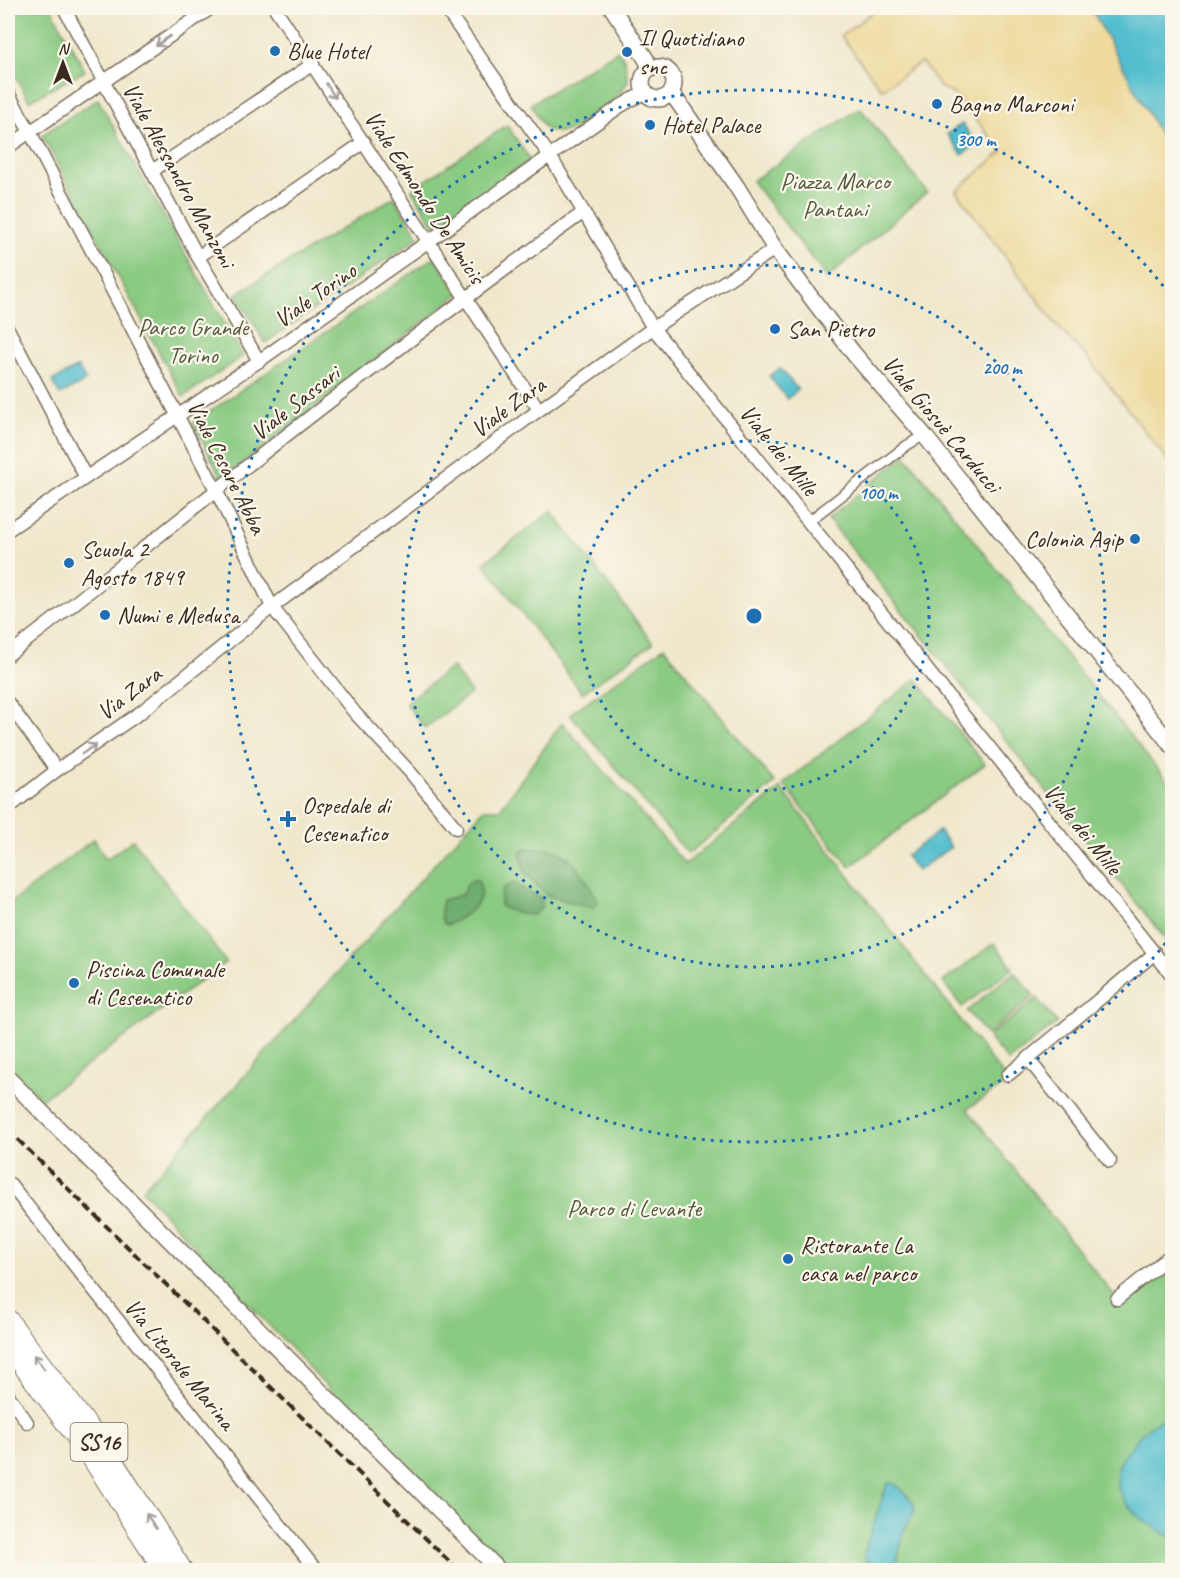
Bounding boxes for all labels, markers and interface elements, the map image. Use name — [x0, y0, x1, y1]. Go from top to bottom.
place label: Il Quotidiano snc — [639, 23, 745, 81]
north arrow — [33, 33, 93, 93]
one-way arrow — [156, 35, 172, 47]
place label: Blue Hotel — [287, 36, 372, 66]
text: N — [58, 39, 71, 59]
marker: Blue Hotel — [268, 44, 282, 58]
marker: Il Quotidiano snc — [620, 45, 634, 59]
street label: Viale Alessandro Manzoni — [116, 77, 244, 276]
one-way arrow — [324, 83, 337, 100]
place label: Bagno Marconi — [949, 89, 1076, 119]
marker: Bagno Marconi — [930, 97, 944, 111]
street label: Viale Edmondo De Amicis — [358, 105, 493, 291]
place label: Hotel Palace — [662, 110, 763, 140]
marker: Hotel Palace — [643, 118, 657, 132]
text: 300 m — [957, 129, 997, 151]
park label: Piazza Marco Pantani — [780, 166, 892, 224]
street label: Viale Torino — [268, 255, 363, 334]
park label: Parco Grande Torino — [138, 312, 250, 370]
place label: San Pietro — [787, 314, 876, 344]
marker: San Pietro — [768, 322, 782, 336]
street label: Viale Giosuè Carducci — [876, 349, 1010, 501]
street label: Viale Sassari — [244, 357, 348, 447]
text: 200 m — [983, 357, 1023, 379]
street label: Viale Zara — [465, 369, 552, 444]
street label: Viale Cesare Abba — [180, 395, 274, 540]
street label: Viale dei Mille — [733, 398, 826, 503]
text: 100 m — [859, 482, 899, 504]
place label: Colonia Agip — [1025, 524, 1124, 554]
marker: Colonia Agip — [1128, 532, 1142, 546]
place label: Scuola 2 Agosto 1849 — [81, 534, 186, 592]
marker: Scuola 2 Agosto 1849 — [62, 556, 76, 570]
place label: Numi e Medusa — [117, 600, 241, 630]
centre of rings — [744, 606, 764, 626]
marker: Numi e Medusa — [98, 608, 112, 622]
street label: Via Zara — [91, 658, 168, 727]
one-way arrow — [80, 743, 96, 755]
street label: Viale dei Mille — [1037, 777, 1130, 882]
place label: Ospedale di Cesenatico — [302, 790, 392, 848]
marker: Ospedale di Cesenatico — [279, 810, 297, 828]
place label: Piscina Comunale di Cesenatico — [86, 954, 226, 1012]
marker: Piscina Comunale di Cesenatico — [67, 976, 81, 990]
park label: Parco di Levante — [567, 1193, 703, 1223]
place label: Ristorante La casa nel parco — [800, 1230, 919, 1288]
marker: Ristorante La casa nel parco — [781, 1252, 795, 1266]
street label: Via Litorale Marina — [118, 1292, 243, 1437]
one-way arrow — [33, 1354, 45, 1370]
road number: SS16 — [70, 1423, 128, 1461]
one-way arrow — [144, 1513, 156, 1530]

